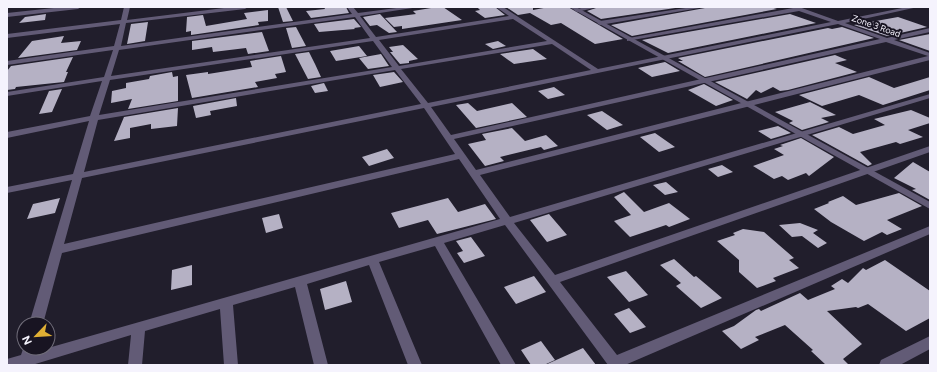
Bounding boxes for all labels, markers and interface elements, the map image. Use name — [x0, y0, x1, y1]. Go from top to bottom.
street label: Zone 3 Road — [850, 12, 902, 39]
north arrow — [16, 316, 56, 356]
text: N — [20, 333, 35, 347]

